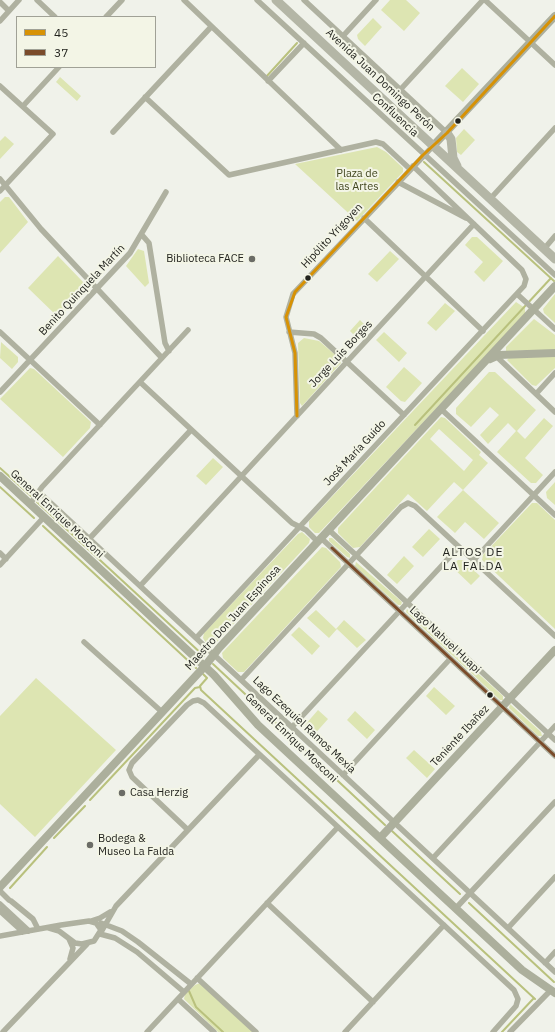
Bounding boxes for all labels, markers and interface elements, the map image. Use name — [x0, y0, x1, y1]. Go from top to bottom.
legend — [16, 16, 156, 68]
text: 45 — [54, 25, 68, 40]
street label: Avenida Juan Domingo Perón — [323, 26, 437, 134]
text: 37 — [54, 45, 68, 60]
street label: Confluencia — [369, 90, 421, 140]
unlabelled marker — [453, 116, 463, 126]
park label: Plaza de las Artes — [335, 167, 379, 193]
street label: Hipólito Yrigoyen — [299, 201, 365, 271]
street label: Benito Quinquela Martín — [36, 242, 128, 338]
place label: Biblioteca FACE — [166, 252, 244, 266]
marker: Biblioteca FACE — [247, 254, 257, 264]
unlabelled marker — [303, 273, 313, 283]
street label: Jorge Luis Borges — [307, 318, 375, 390]
street label: José María Guido — [321, 417, 389, 489]
street label: General Enrique Mosconi — [7, 467, 107, 561]
district label: ALTOS DE LA FALDA — [443, 546, 503, 574]
street label: Maestro Don Juan Espinosa — [183, 563, 283, 673]
street label: Lago Nahuel Huapi — [407, 604, 483, 676]
street label: Lago Ezequiel Ramos Mexía — [250, 674, 358, 776]
street label: General Enrique Mosconi — [242, 690, 340, 786]
unlabelled marker — [485, 690, 495, 700]
street label: Teniente Ibañez — [428, 702, 492, 770]
place label: Casa Herzig — [130, 786, 188, 800]
marker: Casa Herzig — [117, 788, 127, 798]
place label: Bodega & Museo La Falda — [98, 832, 174, 858]
marker: Bodega & Museo La Falda — [85, 840, 95, 850]

